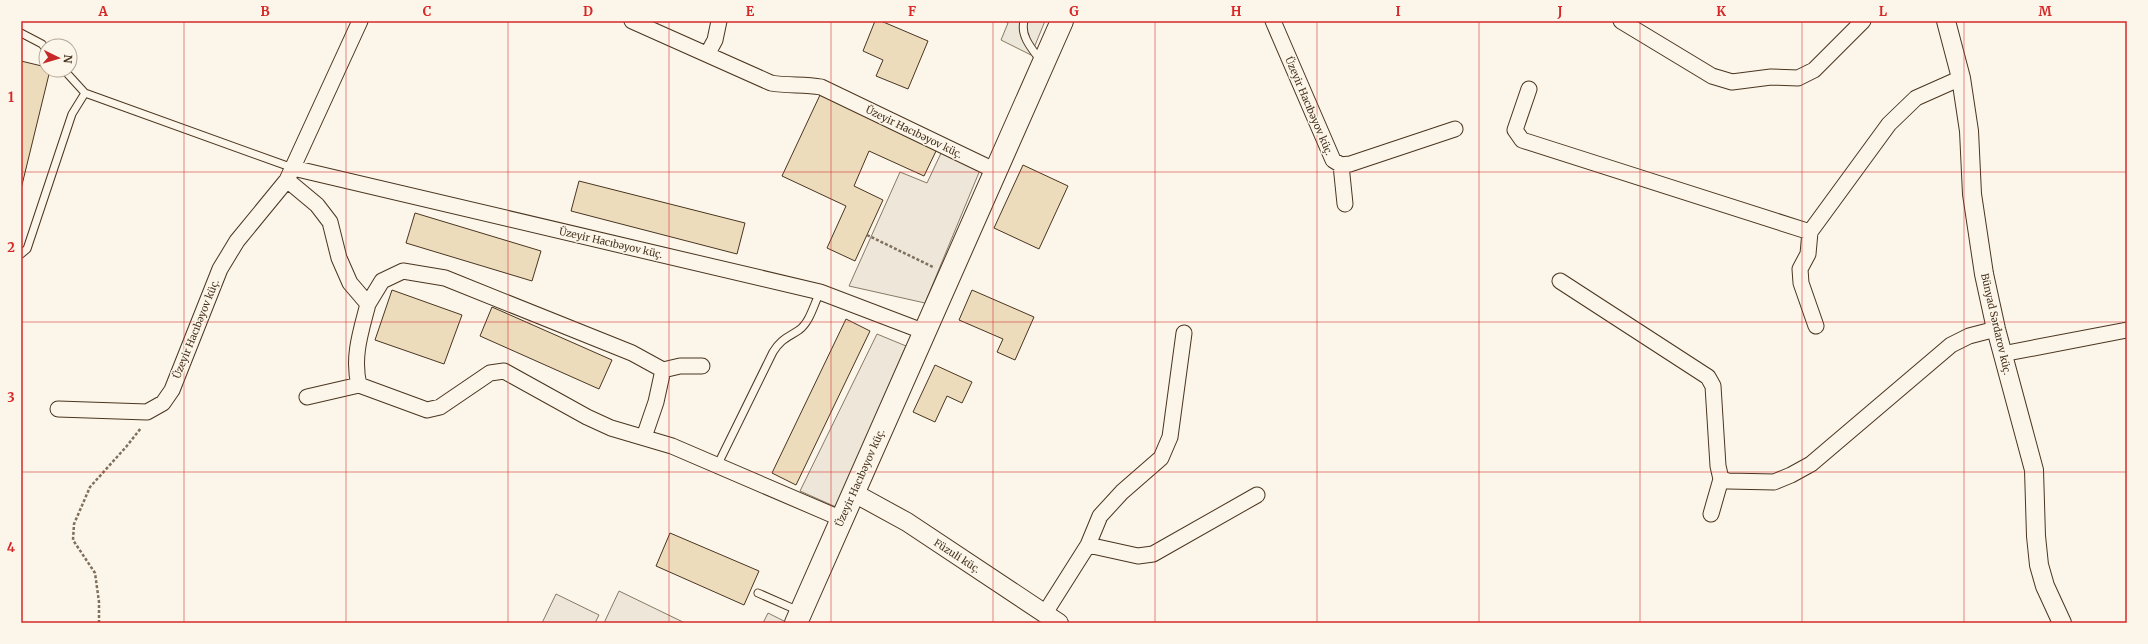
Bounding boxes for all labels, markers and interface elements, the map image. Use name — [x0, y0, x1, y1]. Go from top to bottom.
text: A — [97, 3, 108, 20]
text: B — [260, 3, 270, 20]
text: C — [423, 3, 432, 20]
text: D — [583, 3, 593, 20]
text: E — [746, 3, 755, 20]
text: F — [908, 3, 916, 20]
text: G — [1069, 3, 1079, 20]
text: H — [1231, 3, 1242, 20]
text: I — [1395, 3, 1401, 20]
text: J — [1556, 3, 1563, 20]
text: K — [1716, 3, 1726, 20]
text: L — [1879, 3, 1888, 20]
text: M — [2038, 3, 2052, 20]
north arrow — [38, 38, 78, 78]
text: N — [61, 54, 75, 64]
street label: Üzeyir Hacıbəyov küç. — [1282, 54, 1337, 157]
text: 1 — [8, 89, 14, 106]
street label: Üzeyir Hacıbəyov küç. — [864, 102, 965, 161]
street label: Üzeyir Hacıbəyov küç. — [558, 224, 664, 261]
text: 2 — [7, 239, 15, 256]
street label: Bünyad Sərdarov küç. — [1978, 272, 2014, 376]
street label: Üzeyir Hacıbəyov küç. — [169, 277, 222, 381]
text: 3 — [7, 389, 15, 406]
street label: Üzeyir Hacıbəyov küç. — [832, 427, 887, 529]
street label: Füzuli küç. — [931, 536, 983, 576]
text: 4 — [7, 539, 16, 556]

